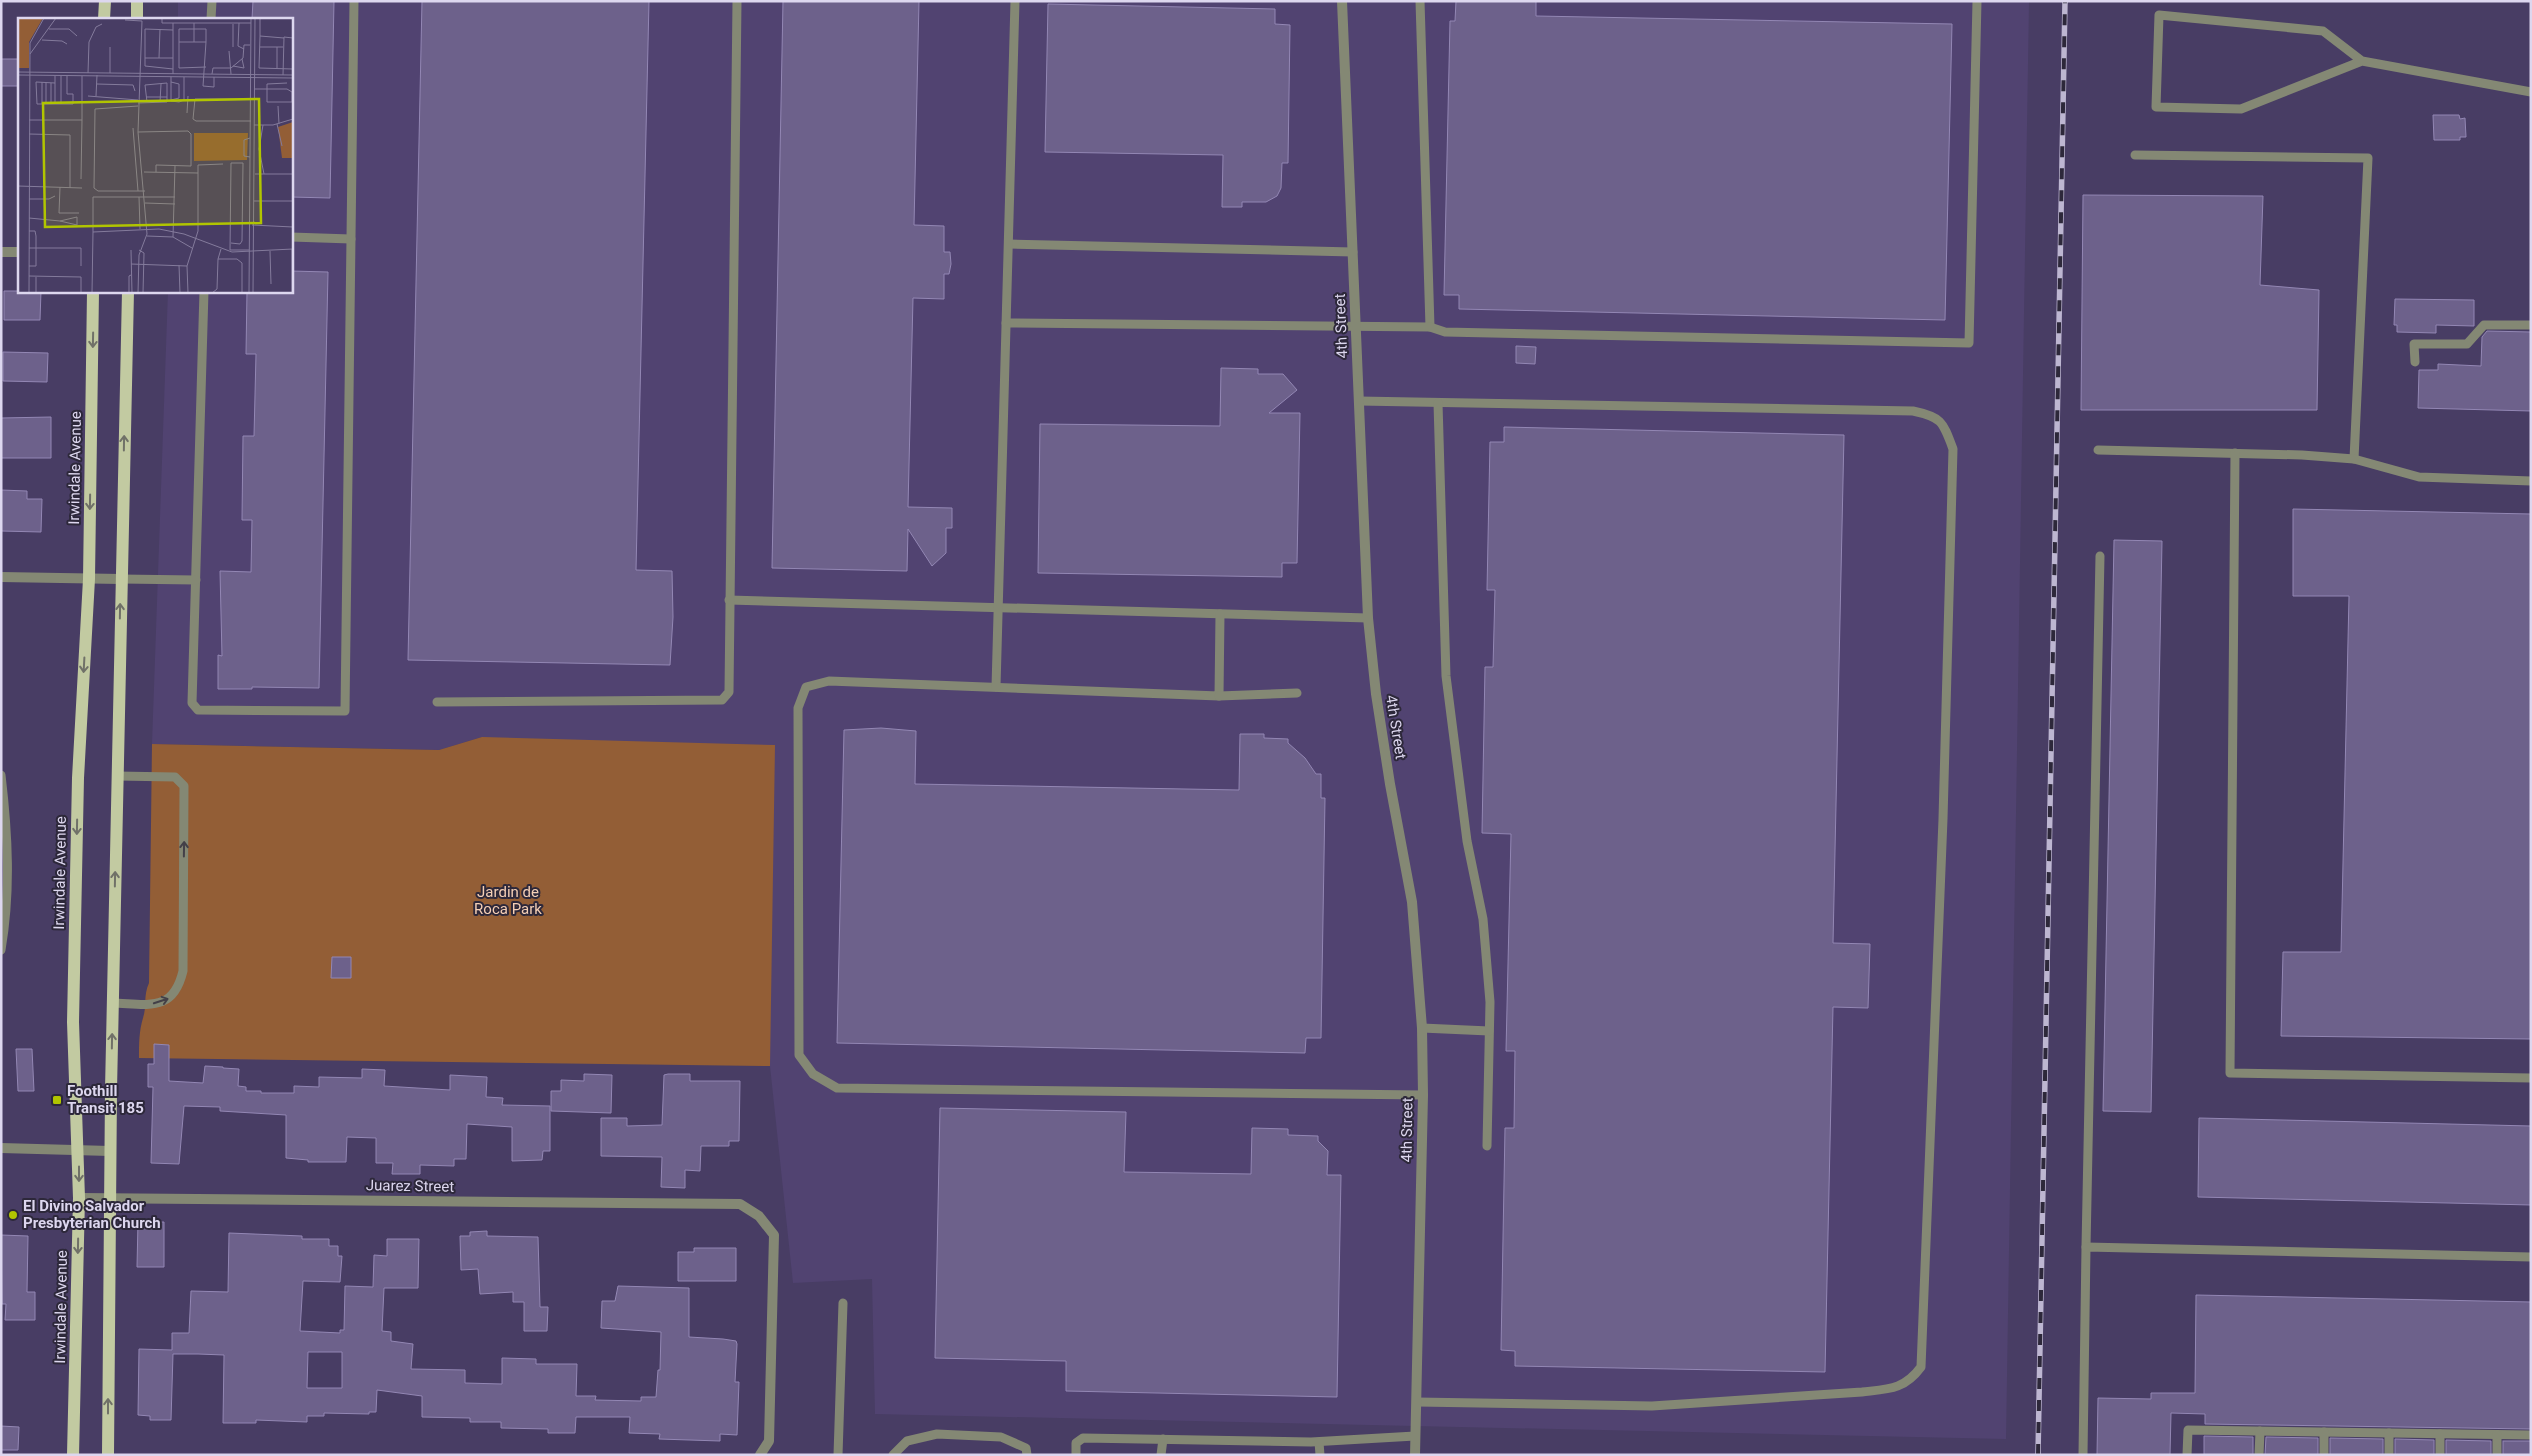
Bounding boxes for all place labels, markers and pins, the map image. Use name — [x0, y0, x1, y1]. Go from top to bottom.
place label: Foothill Transit 185 — [67, 1082, 144, 1117]
marker: Foothill Transit 185 — [51, 1094, 63, 1106]
place label: El Divino Salvador Presbyterian Church — [23, 1197, 161, 1232]
marker: El Divino Salvador Presbyterian Church — [7, 1209, 19, 1221]

